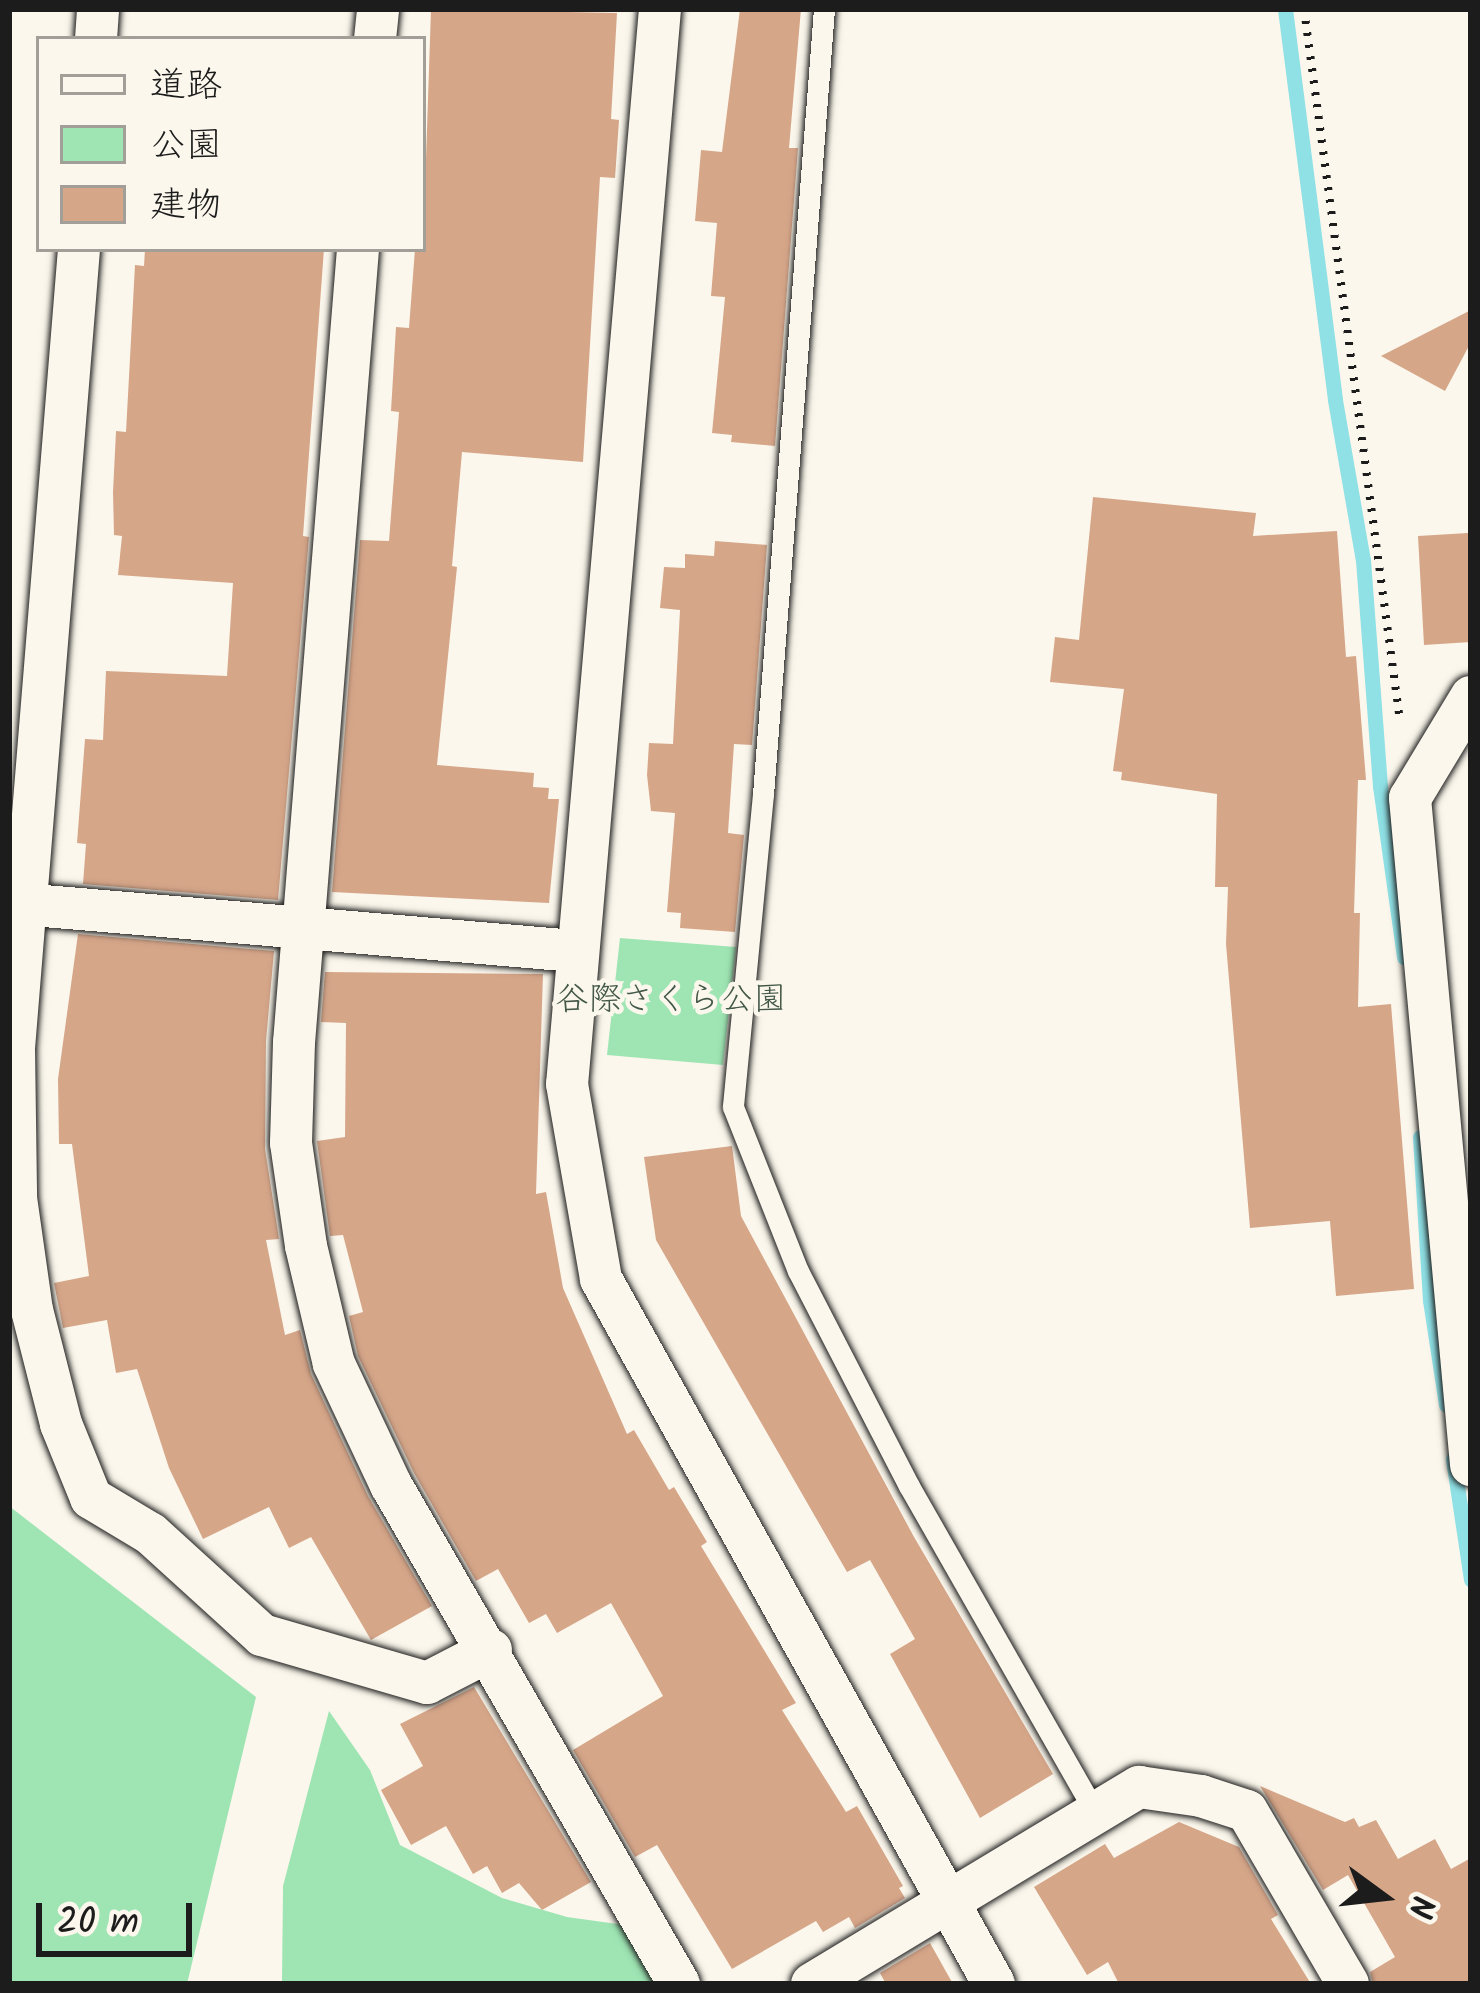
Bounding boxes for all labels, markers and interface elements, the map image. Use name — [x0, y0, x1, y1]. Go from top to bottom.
legend — [36, 36, 426, 252]
text: 道路 — [150, 58, 222, 115]
text: 公園 — [150, 118, 222, 175]
text: 建物 — [150, 178, 222, 235]
park label: 谷際さくら公園 — [556, 981, 786, 1021]
north arrow — [1324, 1837, 1444, 1957]
scale bar — [42, 1879, 198, 1953]
text: N — [1391, 1890, 1448, 1923]
text: 20 m — [57, 1895, 139, 1952]

